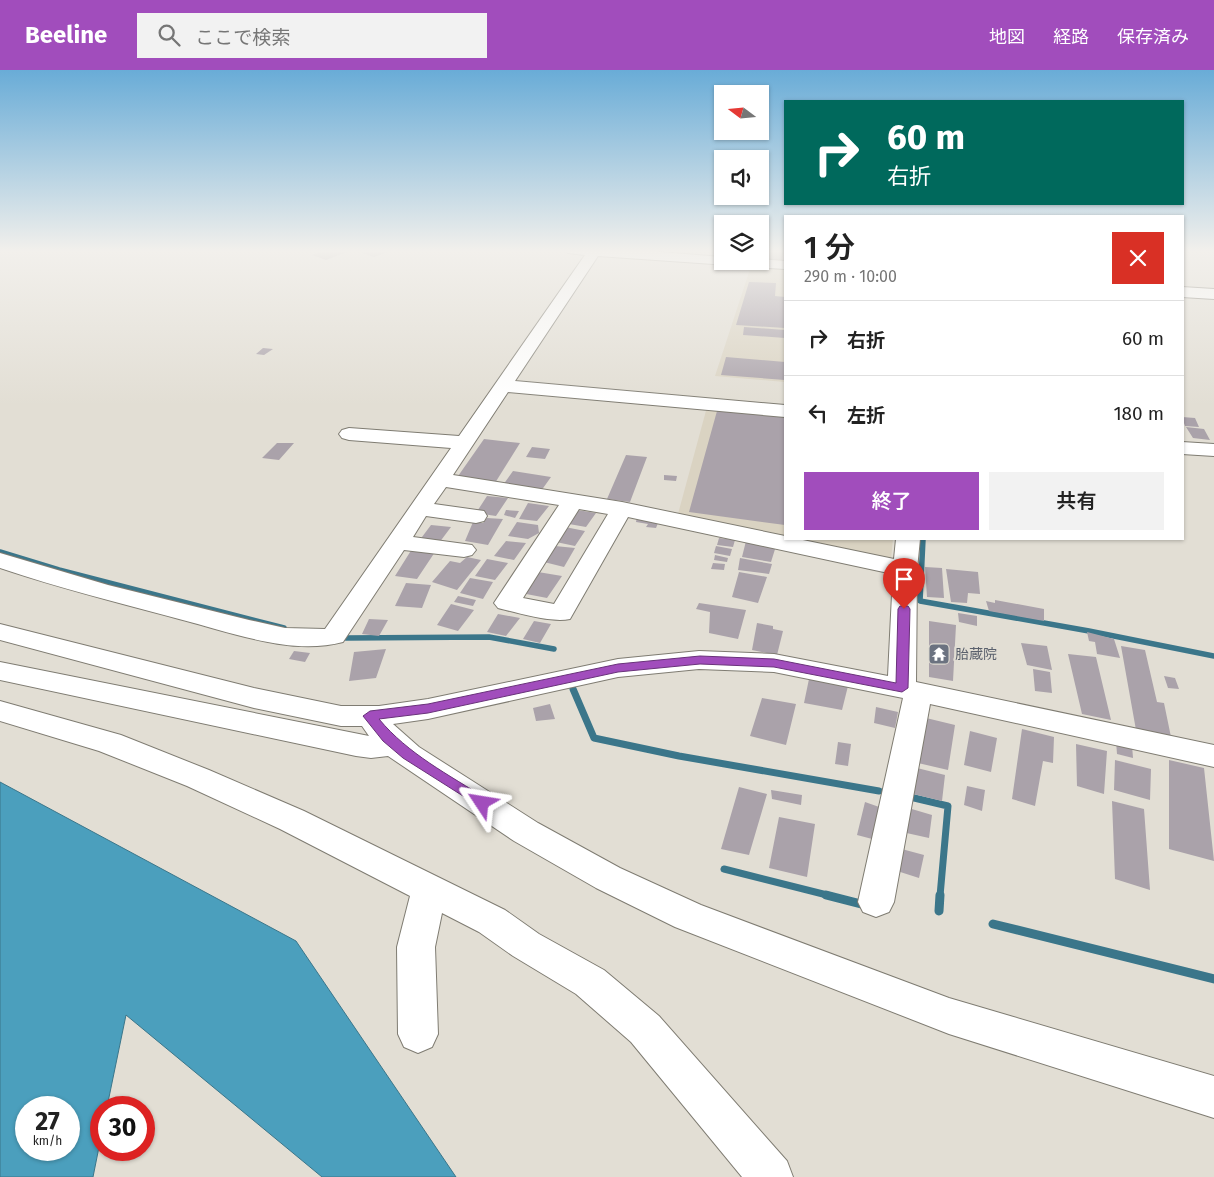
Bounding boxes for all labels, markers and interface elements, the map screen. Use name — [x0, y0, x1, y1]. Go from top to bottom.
search box — [137, 13, 487, 58]
text: Beeline — [25, 21, 107, 49]
icon: search — [155, 21, 183, 49]
text: ここで検索 — [195, 26, 290, 49]
text: 地図 — [989, 26, 1025, 48]
text: 経路 — [1053, 26, 1089, 48]
text: 保存済み — [1117, 26, 1189, 48]
north arrow — [714, 85, 769, 140]
map controls — [714, 85, 769, 270]
text: 60 m — [887, 116, 965, 158]
icon: right — [804, 120, 869, 185]
button: sound — [714, 150, 769, 205]
text: 右折 — [887, 163, 931, 190]
button: layers — [714, 215, 769, 270]
text: 1 分 — [804, 230, 855, 266]
button: close — [1112, 232, 1164, 284]
text: 290 m · 10:00 — [804, 267, 897, 286]
icon: right — [804, 324, 832, 352]
text: 60 m — [1122, 327, 1164, 350]
text: 右折 — [847, 329, 885, 352]
icon: left — [804, 399, 832, 427]
text: 180 m — [1113, 402, 1164, 425]
text: 左折 — [847, 404, 885, 427]
button: 終了 — [804, 472, 979, 530]
button: 共有 — [989, 472, 1164, 530]
pin — [883, 558, 925, 609]
icon: arrive — [890, 565, 918, 593]
temple icon: 胎蔵院 — [927, 642, 951, 666]
place label: 胎蔵院 — [955, 646, 997, 663]
position arrow — [455, 776, 507, 828]
speed limit sign: 30 — [90, 1096, 155, 1161]
text: 27 — [35, 1107, 60, 1137]
text: km/h — [33, 1134, 62, 1148]

